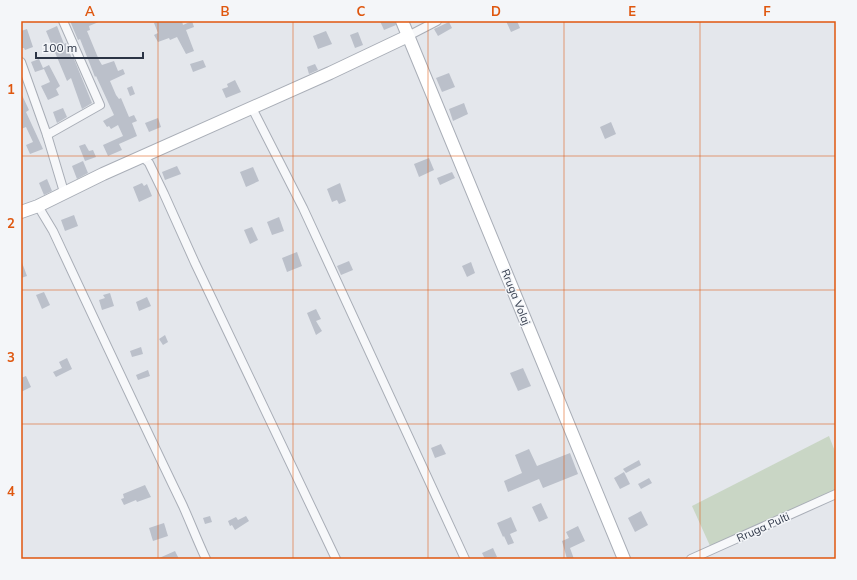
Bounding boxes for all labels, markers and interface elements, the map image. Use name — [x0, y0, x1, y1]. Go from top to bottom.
text: A — [85, 3, 95, 19]
text: B — [221, 3, 230, 19]
text: C — [357, 3, 366, 19]
text: D — [491, 3, 501, 19]
text: E — [628, 3, 636, 19]
text: F — [763, 3, 771, 19]
scale bar — [36, 34, 143, 60]
text: 100 m — [42, 40, 77, 55]
text: 1 — [7, 81, 15, 97]
text: 2 — [7, 215, 15, 231]
street label: Rruga Volaj — [498, 267, 534, 327]
text: 3 — [7, 349, 15, 365]
text: 4 — [7, 483, 15, 499]
street label: Rruga Pulti — [734, 509, 792, 545]

